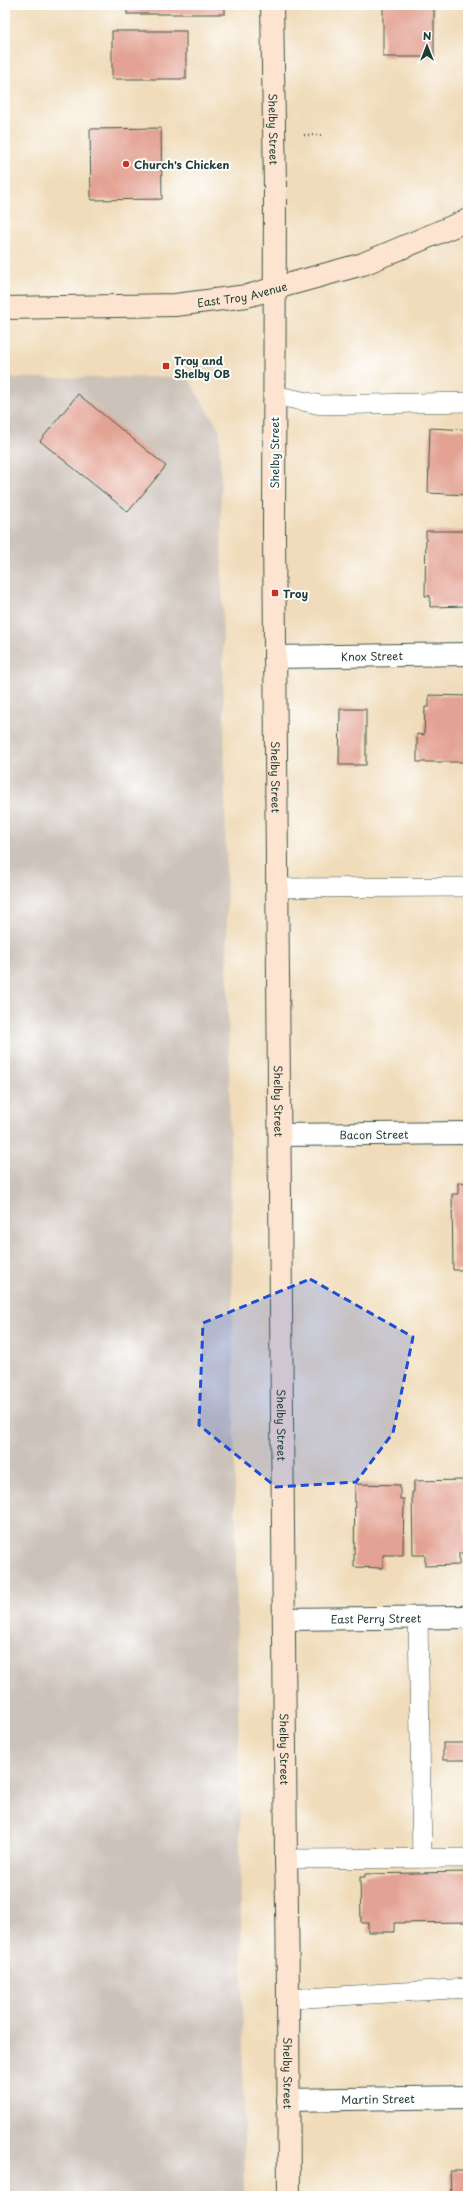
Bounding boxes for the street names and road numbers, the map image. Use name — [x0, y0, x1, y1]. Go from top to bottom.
street label: Shelby Street — [265, 93, 283, 166]
street label: East Troy Avenue — [196, 277, 289, 311]
street label: Shelby Street — [266, 417, 283, 489]
street label: Knox Street — [341, 647, 404, 664]
street label: Shelby Street — [267, 741, 285, 813]
street label: Shelby Street — [270, 1065, 288, 1137]
street label: Bacon Street — [339, 1125, 409, 1143]
street label: Shelby Street — [273, 1389, 291, 1461]
street label: East Perry Street — [331, 1609, 422, 1627]
street label: Shelby Street — [276, 1713, 294, 1785]
street label: Shelby Street — [280, 2037, 297, 2109]
street label: Martin Street — [341, 2089, 415, 2108]

